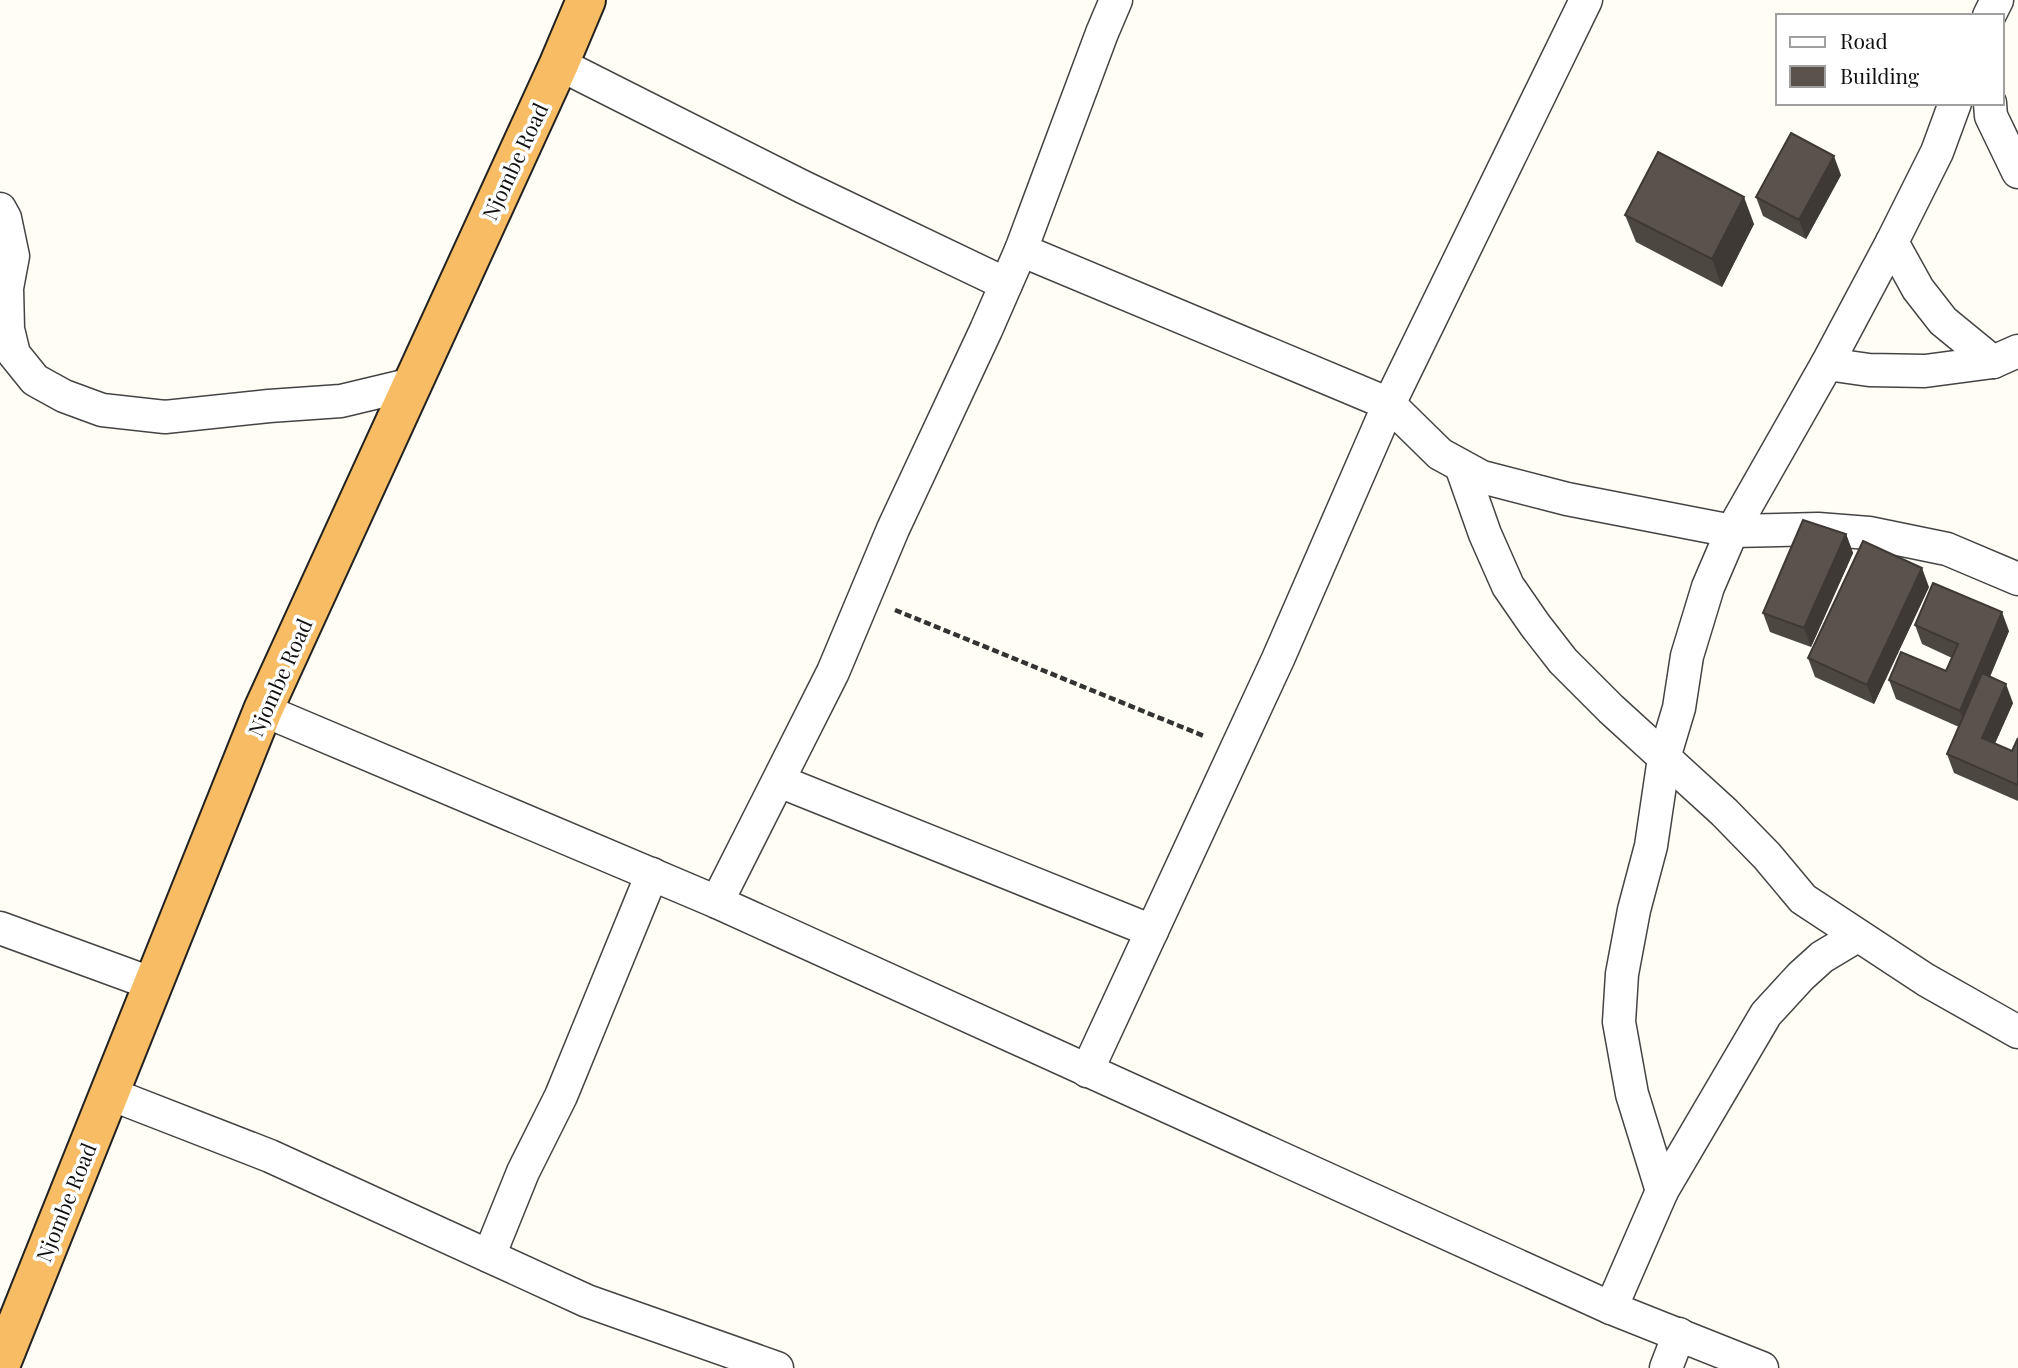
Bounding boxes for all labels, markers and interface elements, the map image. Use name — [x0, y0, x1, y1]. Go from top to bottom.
legend — [1776, 14, 2004, 105]
text: Road — [1840, 26, 1888, 54]
text: Building — [1840, 61, 1919, 89]
street label: Njombe Road — [475, 98, 553, 224]
street label: Njombe Road — [241, 614, 317, 740]
street label: Njombe Road — [28, 1138, 102, 1266]

